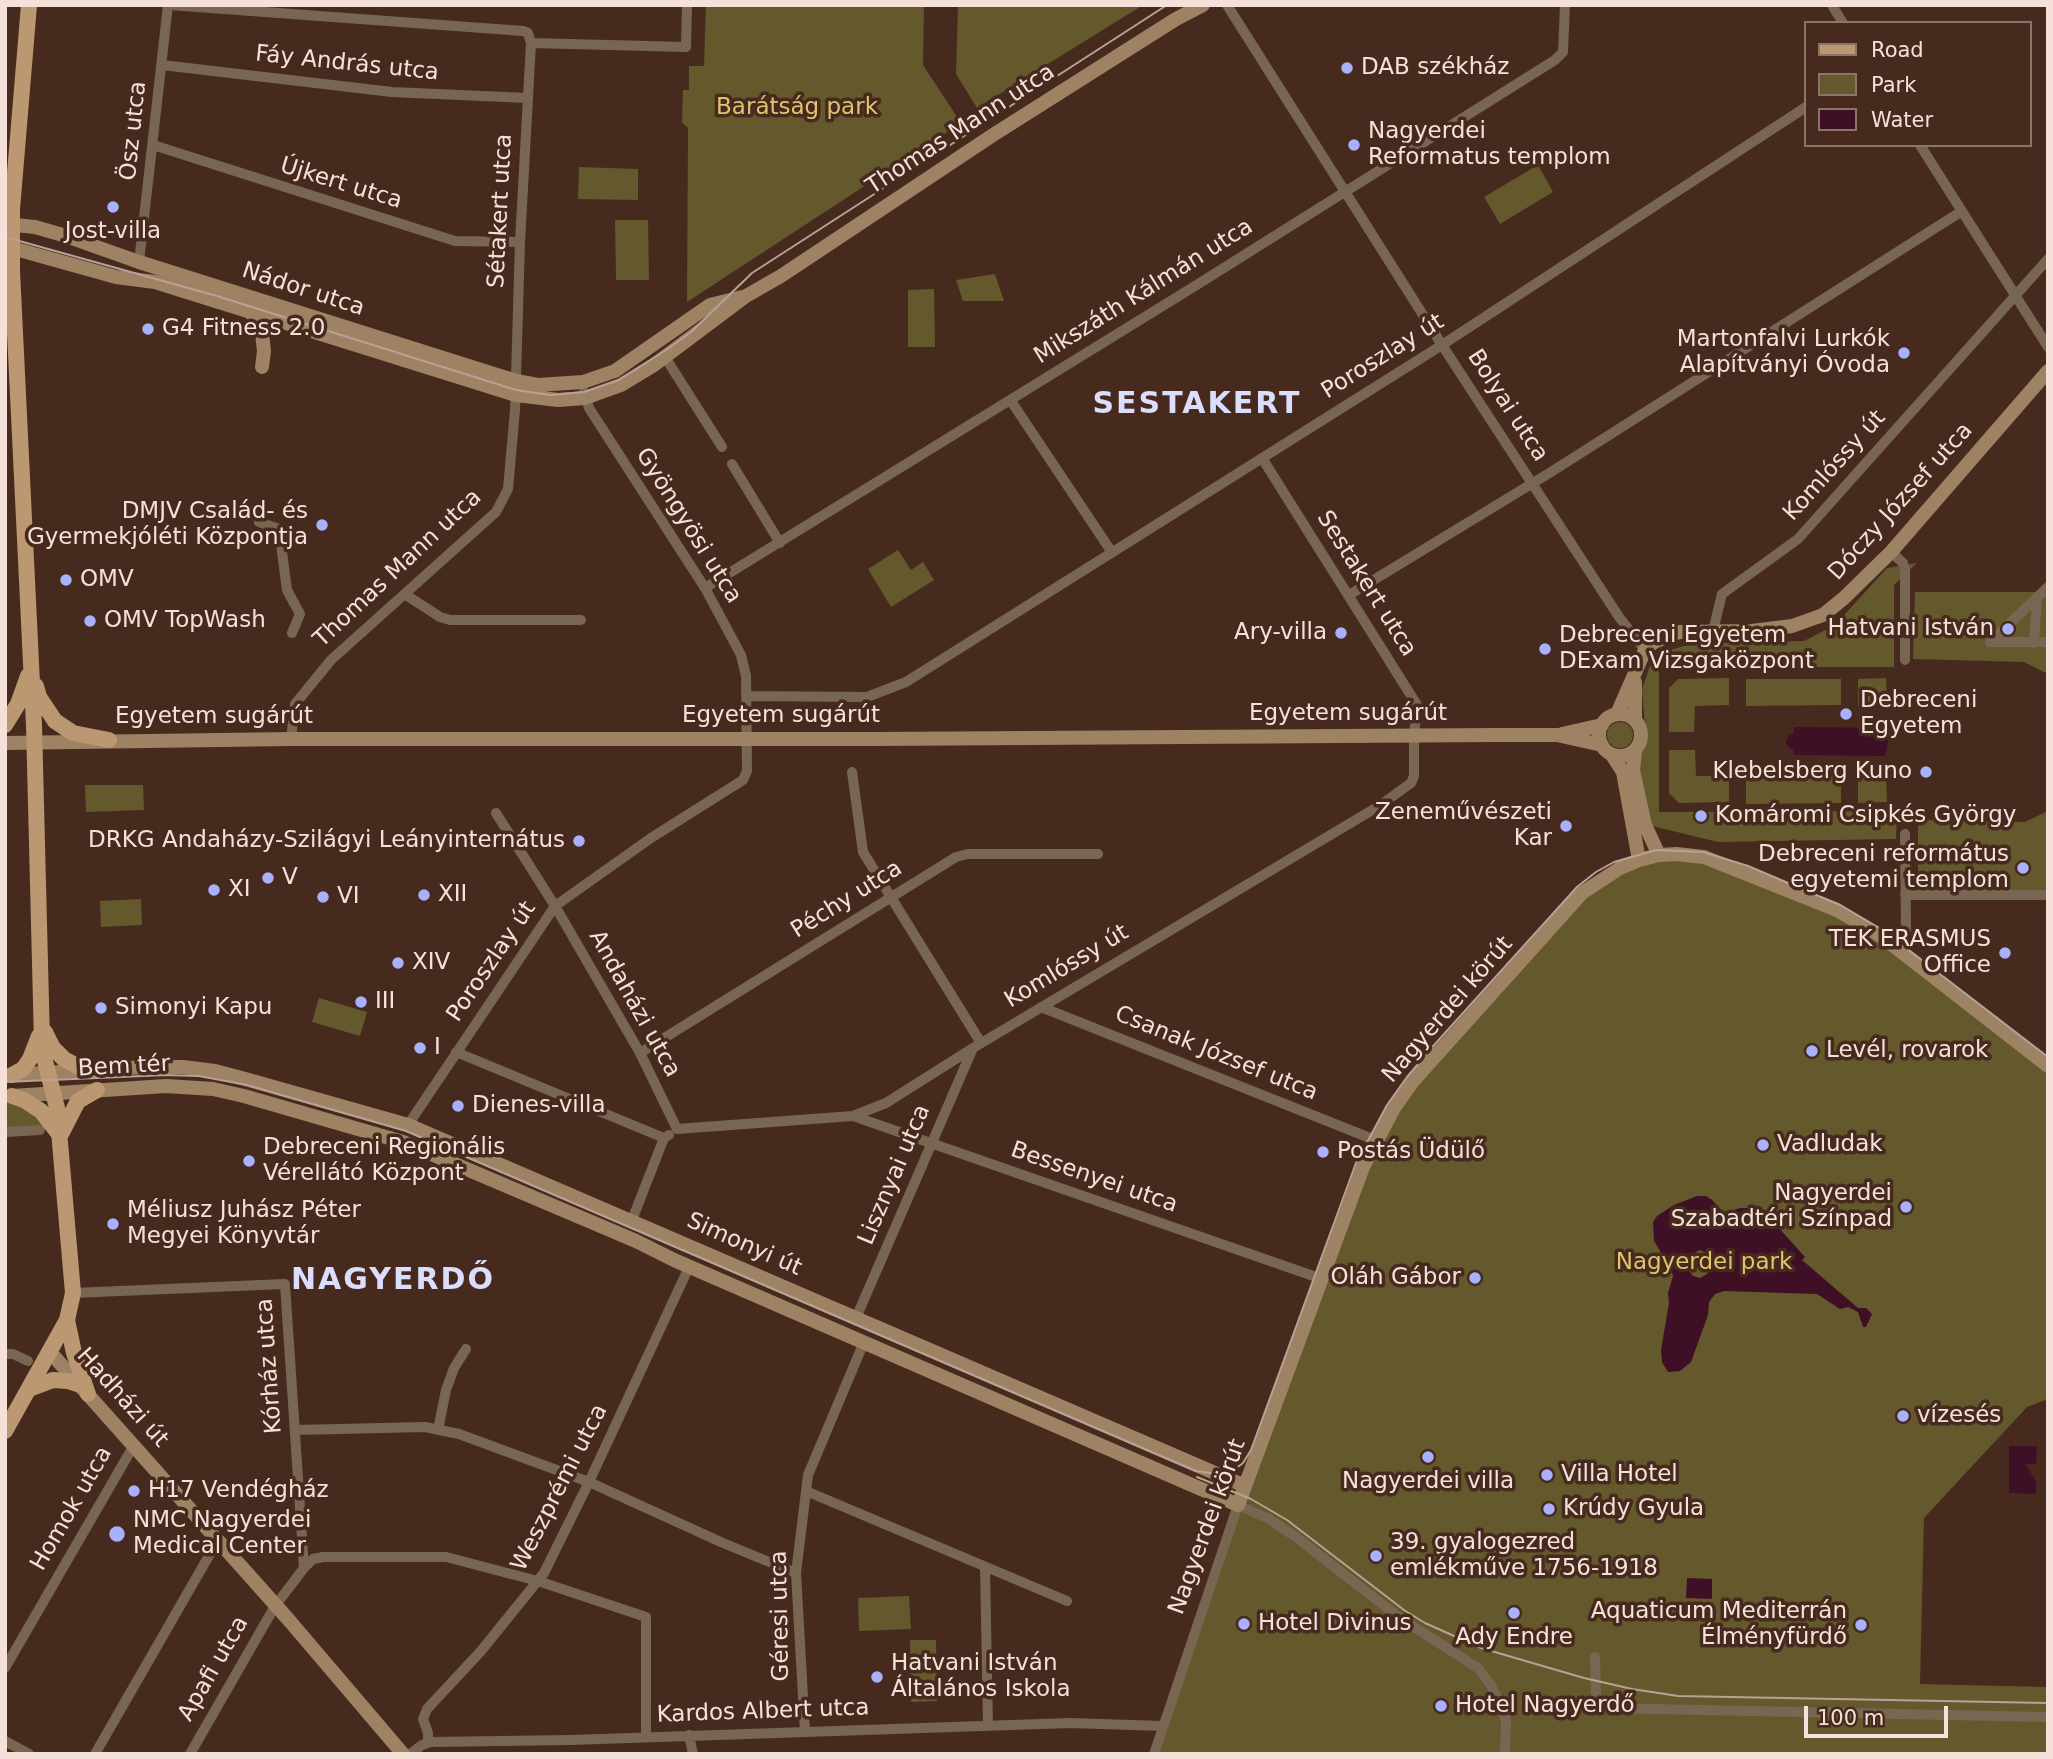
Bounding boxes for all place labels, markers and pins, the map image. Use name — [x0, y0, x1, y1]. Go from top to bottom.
place label: DAB székház — [1361, 54, 1509, 82]
marker: DAB székház — [1339, 60, 1355, 76]
place label: Nagyerdei Reformatus templom — [1368, 118, 1611, 172]
marker: Nagyerdei Reformatus templom — [1346, 137, 1362, 153]
marker: Jost-villa — [105, 199, 121, 215]
place label: Jost-villa — [65, 218, 161, 246]
place label: G4 Fitness 2.0 — [162, 315, 325, 343]
marker: G4 Fitness 2.0 — [140, 321, 156, 337]
place label: Martonfalvi Lurkók Alapítványi Óvoda — [1677, 326, 1890, 380]
marker: Martonfalvi Lurkók Alapítványi Óvoda — [1896, 345, 1912, 361]
place label: DMJV Család- és Gyermekjóléti Központja — [27, 498, 308, 552]
marker: DMJV Család- és Gyermekjóléti Központja — [314, 517, 330, 533]
place label: OMV — [80, 566, 134, 594]
marker: OMV — [58, 572, 74, 588]
place label: OMV TopWash — [104, 607, 266, 635]
marker: OMV TopWash — [82, 613, 98, 629]
place label: Hatvani István — [1828, 615, 1994, 643]
place label: Ary-villa — [1234, 619, 1327, 647]
marker: Hatvani István — [2000, 621, 2016, 637]
place label: Debreceni Egyetem DExam Vizsgaközpont — [1559, 622, 1814, 676]
marker: Ary-villa — [1333, 625, 1349, 641]
marker: Debreceni Egyetem DExam Vizsgaközpont — [1537, 641, 1553, 657]
place label: Debreceni Egyetem — [1860, 687, 1977, 741]
marker: Debreceni Egyetem — [1838, 706, 1854, 722]
place label: Klebelsberg Kuno — [1712, 758, 1912, 786]
marker: Klebelsberg Kuno — [1918, 764, 1934, 780]
place label: Zeneművészeti Kar — [1375, 799, 1552, 853]
place label: Komáromi Csipkés György — [1715, 802, 2016, 830]
marker: Komáromi Csipkés György — [1693, 808, 1709, 824]
marker: Zeneművészeti Kar — [1558, 818, 1574, 834]
place label: DRKG Andaházy-Szilágyi Leányinternátus — [88, 827, 565, 855]
marker: DRKG Andaházy-Szilágyi Leányinternátus — [571, 833, 587, 849]
place label: Debreceni református egyetemi templom — [1758, 841, 2009, 895]
marker: Debreceni református egyetemi templom — [2015, 860, 2031, 876]
place label: V — [282, 864, 298, 892]
marker: V — [260, 870, 276, 886]
place label: XI — [228, 876, 251, 904]
place label: XII — [438, 881, 467, 909]
marker: XI — [206, 882, 222, 898]
place label: VI — [337, 883, 360, 911]
marker: XII — [416, 887, 432, 903]
marker: VI — [315, 889, 331, 905]
place label: TEK ERASMUS Office — [1829, 926, 1991, 980]
marker: TEK ERASMUS Office — [1997, 945, 2013, 961]
place label: XIV — [412, 949, 450, 977]
marker: XIV — [390, 955, 406, 971]
place label: III — [375, 988, 395, 1016]
place label: Simonyi Kapu — [115, 994, 272, 1022]
marker: III — [353, 994, 369, 1010]
marker: Simonyi Kapu — [93, 1000, 109, 1016]
place label: I — [434, 1034, 441, 1062]
place label: Levél, rovarok — [1826, 1037, 1988, 1065]
marker: I — [412, 1040, 428, 1056]
marker: Levél, rovarok — [1804, 1043, 1820, 1059]
place label: Dienes-villa — [472, 1092, 606, 1120]
marker: Dienes-villa — [450, 1098, 466, 1114]
place label: Vadludak — [1777, 1131, 1883, 1159]
place label: Debreceni Regionális Vérellátó Központ — [263, 1134, 505, 1188]
marker: Vadludak — [1755, 1137, 1771, 1153]
place label: Postás Üdülő — [1337, 1138, 1485, 1166]
marker: Postás Üdülő — [1315, 1144, 1331, 1160]
marker: Debreceni Regionális Vérellátó Központ — [241, 1153, 257, 1169]
place label: Nagyerdei Szabadtéri Színpad — [1671, 1180, 1892, 1234]
place label: Méliusz Juhász Péter Megyei Könyvtár — [127, 1197, 361, 1251]
marker: Nagyerdei Szabadtéri Színpad — [1898, 1199, 1914, 1215]
marker: Méliusz Juhász Péter Megyei Könyvtár — [105, 1216, 121, 1232]
place label: Oláh Gábor — [1330, 1264, 1461, 1292]
marker: Oláh Gábor — [1467, 1270, 1483, 1286]
place label: vízesés — [1917, 1402, 2001, 1430]
marker: vízesés — [1895, 1408, 1911, 1424]
marker: Nagyerdei villa — [1420, 1449, 1436, 1465]
place label: Villa Hotel — [1561, 1461, 1678, 1489]
marker: Villa Hotel — [1539, 1467, 1555, 1483]
place label: Nagyerdei villa — [1342, 1468, 1514, 1496]
place label: H17 Vendégház — [148, 1477, 329, 1505]
marker: H17 Vendégház — [126, 1483, 142, 1499]
place label: Krúdy Gyula — [1563, 1495, 1704, 1523]
marker: Krúdy Gyula — [1541, 1501, 1557, 1517]
place label: NMC Nagyerdei Medical Center — [133, 1507, 311, 1561]
marker: NMC Nagyerdei Medical Center — [107, 1524, 127, 1544]
place label: 39. gyalogezred emlékműve 1756-1918 — [1390, 1529, 1658, 1583]
marker: 39. gyalogezred emlékműve 1756-1918 — [1368, 1548, 1384, 1564]
place label: Aquaticum Mediterrán Élményfürdő — [1591, 1598, 1847, 1652]
marker: Ady Endre — [1506, 1605, 1522, 1621]
place label: Hotel Divinus — [1258, 1610, 1411, 1638]
marker: Hotel Divinus — [1236, 1616, 1252, 1632]
marker: Aquaticum Mediterrán Élményfürdő — [1853, 1617, 1869, 1633]
place label: Ady Endre — [1455, 1624, 1573, 1652]
place label: Hatvani István Általános Iskola — [891, 1650, 1070, 1704]
marker: Hatvani István Általános Iskola — [869, 1669, 885, 1685]
place label: Hotel Nagyerdő — [1455, 1692, 1635, 1720]
marker: Hotel Nagyerdő — [1433, 1698, 1449, 1714]

